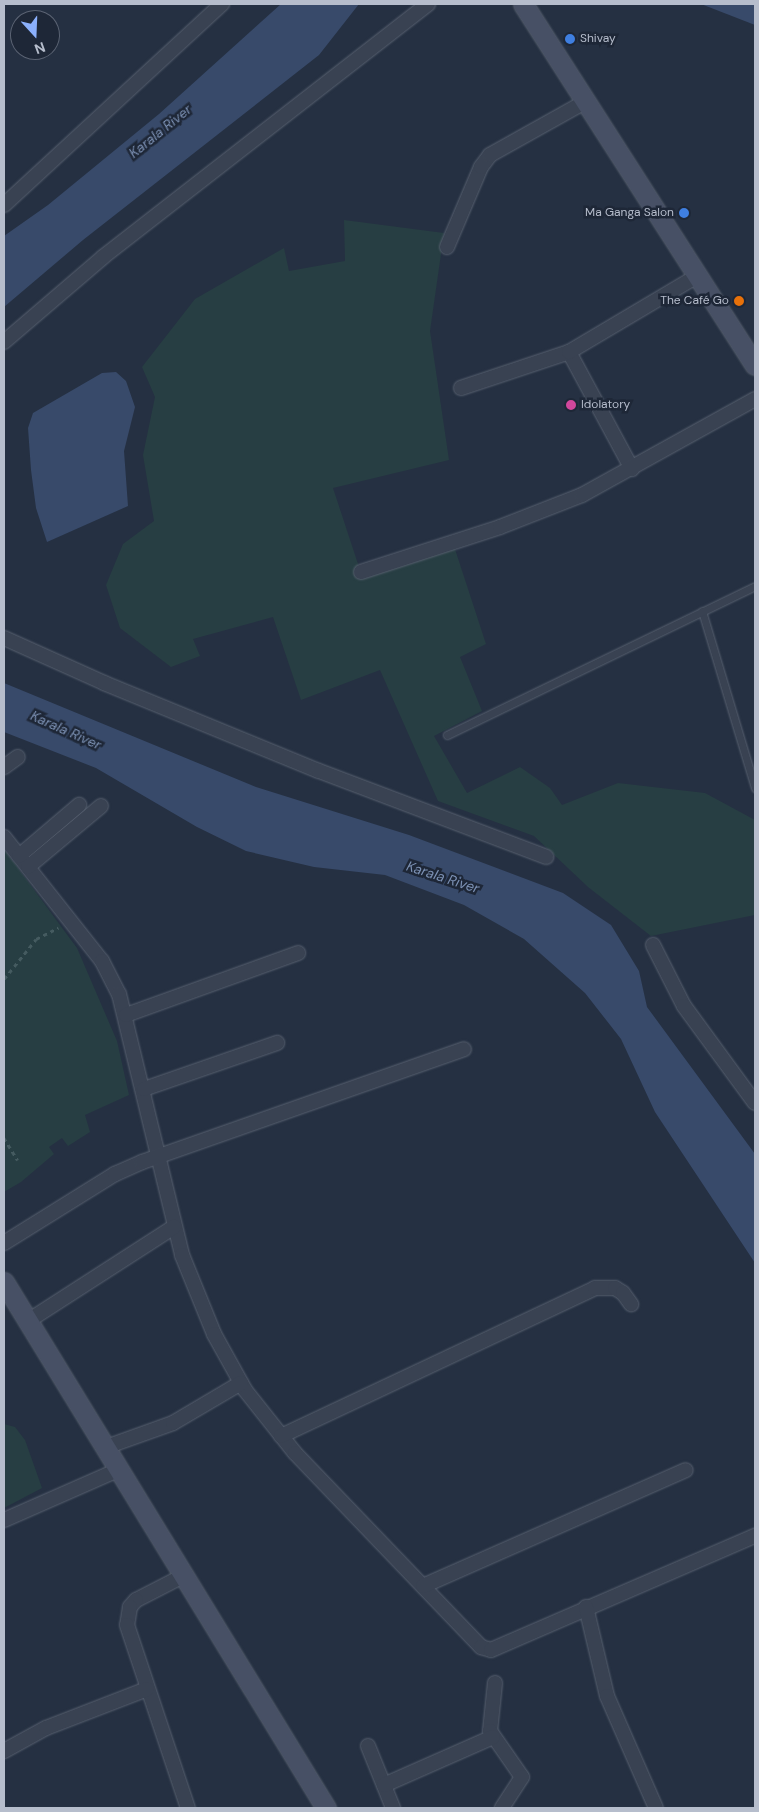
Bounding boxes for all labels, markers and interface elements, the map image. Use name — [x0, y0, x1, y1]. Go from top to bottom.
north arrow — [10, 10, 60, 60]
place label: Shivay — [580, 32, 616, 46]
marker: Shivay — [564, 33, 576, 45]
text: N — [32, 38, 48, 58]
water label: Karala River — [125, 101, 195, 161]
place label: Ma Ganga Salon — [585, 206, 674, 220]
marker: Ma Ganga Salon — [678, 207, 690, 219]
place label: The Café Go — [660, 294, 729, 308]
marker: The Café Go — [733, 295, 745, 307]
place label: Idolatory — [581, 398, 630, 412]
marker: Idolatory — [565, 399, 577, 411]
water label: Karala River — [28, 707, 104, 753]
water label: Karala River — [404, 857, 482, 897]

